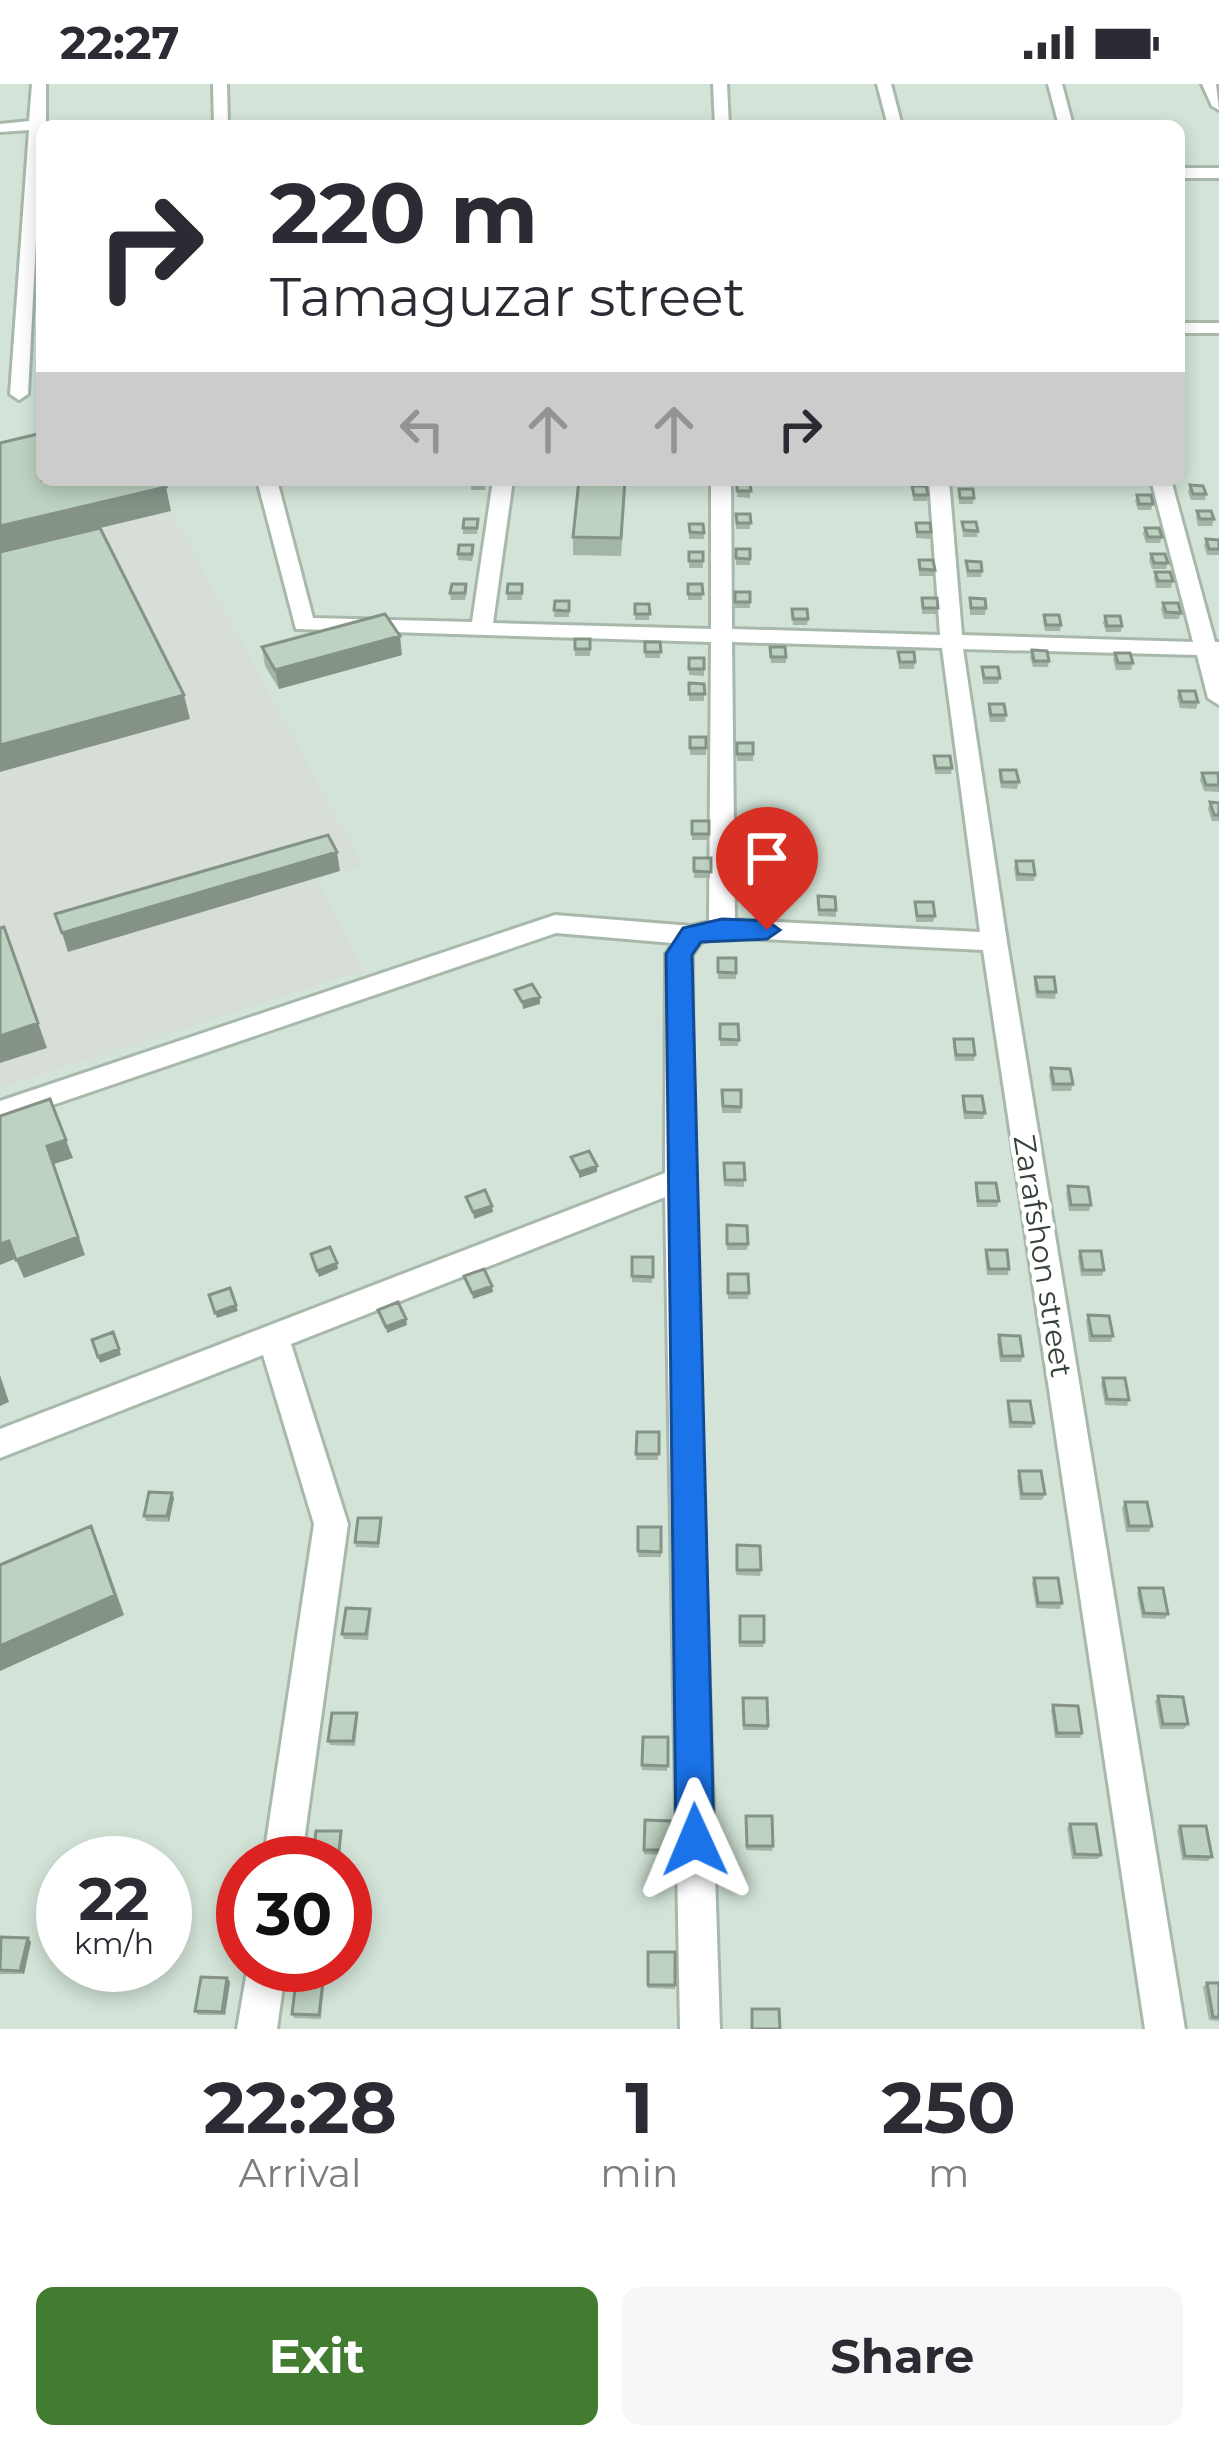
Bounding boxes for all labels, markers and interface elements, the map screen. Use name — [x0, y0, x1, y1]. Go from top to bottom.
text: 22:27 — [60, 15, 179, 70]
text: 220 m — [270, 162, 538, 264]
icon: right — [72, 168, 228, 324]
text: Tamaguzar street — [270, 264, 745, 330]
icon: left — [389, 396, 455, 462]
icon: ahead — [515, 396, 581, 462]
icon: ahead — [641, 396, 707, 462]
icon: right — [767, 396, 833, 462]
pin — [716, 807, 818, 930]
icon: arrive — [734, 825, 800, 891]
street label: Zarafshon street — [1006, 1132, 1080, 1380]
position arrow — [632, 1777, 758, 1903]
speed limit sign: 30 — [216, 1836, 372, 1992]
text: 22 — [79, 1862, 149, 1935]
text: km/h — [74, 1925, 154, 1962]
text: 22:28 — [203, 2063, 397, 2151]
text: 1 — [625, 2063, 653, 2151]
text: 250 — [882, 2063, 1016, 2151]
text: Arrival — [239, 2149, 362, 2197]
text: min — [600, 2149, 678, 2197]
text: m — [928, 2149, 969, 2197]
button: Exit — [36, 2287, 598, 2425]
button: Share — [622, 2287, 1183, 2425]

